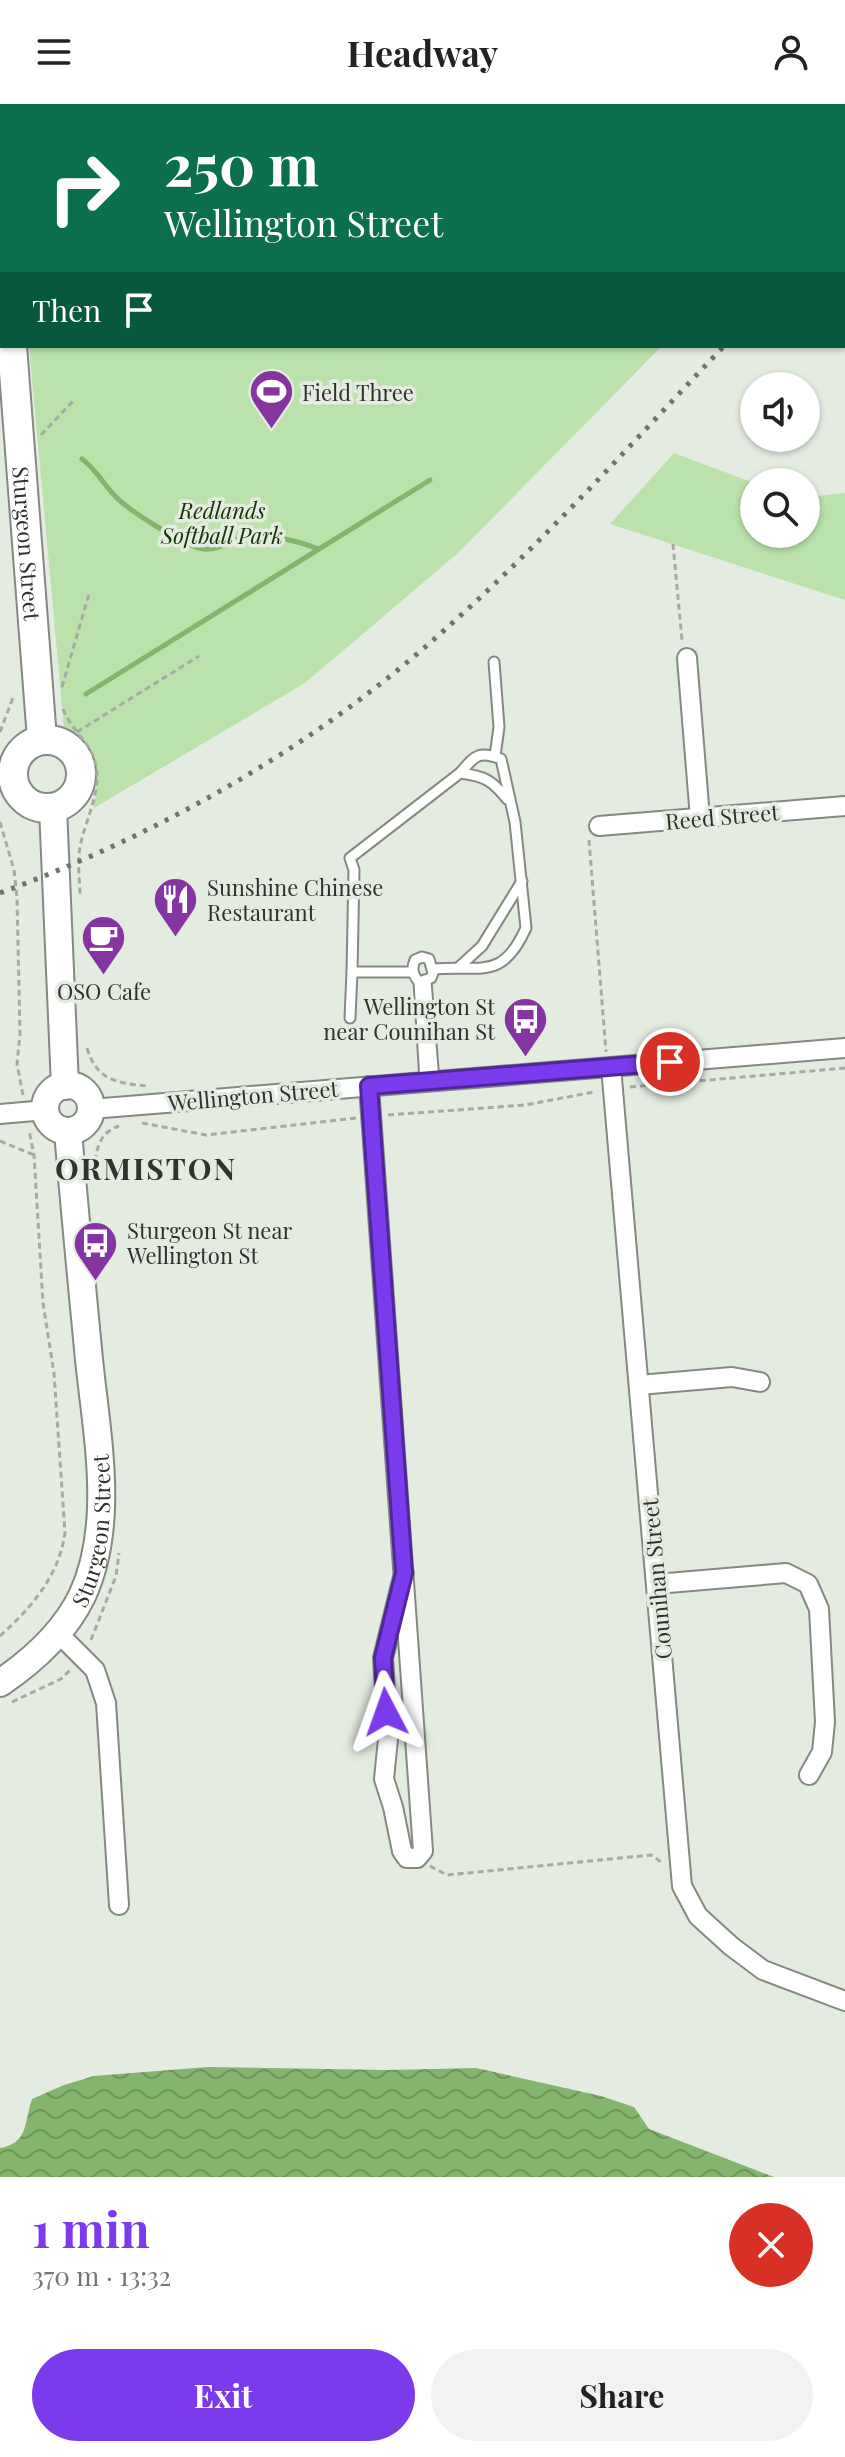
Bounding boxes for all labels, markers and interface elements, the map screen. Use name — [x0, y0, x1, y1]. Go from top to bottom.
text: Headway — [347, 28, 498, 76]
icon: menu — [32, 30, 76, 74]
icon: person — [769, 30, 813, 74]
text: 250 m — [164, 126, 319, 201]
icon: right — [32, 136, 136, 240]
text: Wellington Street — [164, 198, 443, 246]
icon: arrive — [117, 288, 161, 332]
text: Then — [32, 290, 101, 330]
sports icon: Field Three — [247, 368, 295, 431]
map controls — [740, 372, 820, 548]
button: sound — [740, 372, 820, 452]
place label: Field Three — [302, 377, 414, 407]
street label: Sturgeon Street — [6, 465, 48, 623]
button: search — [740, 468, 820, 548]
park label: Redlands Softball Park — [160, 495, 283, 550]
street label: Reed Street — [664, 796, 781, 836]
place label: Sunshine Chinese Restaurant — [207, 872, 384, 927]
restaurant icon: Sunshine Chinese Restaurant — [152, 876, 200, 939]
cafe icon: OSO Cafe — [80, 914, 128, 977]
place label: OSO Cafe — [57, 976, 151, 1006]
place label: Wellington St near Counihan St — [323, 991, 496, 1046]
bus stop icon: Wellington St near Counihan St — [502, 995, 550, 1058]
pin — [636, 1028, 704, 1096]
icon: arrive — [648, 1040, 692, 1084]
street label: Wellington Street — [166, 1073, 340, 1117]
district label: ORMISTON — [55, 1148, 237, 1188]
place label: Sturgeon St near Wellington St — [126, 1215, 292, 1270]
bus stop icon: Sturgeon St near Wellington St — [72, 1219, 120, 1282]
street label: Sturgeon Street — [64, 1452, 116, 1612]
street label: Counihan Street — [634, 1496, 678, 1661]
position arrow — [344, 1670, 428, 1754]
text: 1 min — [32, 2196, 150, 2260]
button: close — [729, 2203, 813, 2287]
text: 370 m · 13:32 — [32, 2258, 171, 2293]
button: Exit — [32, 2349, 415, 2441]
button: Share — [431, 2349, 813, 2441]

